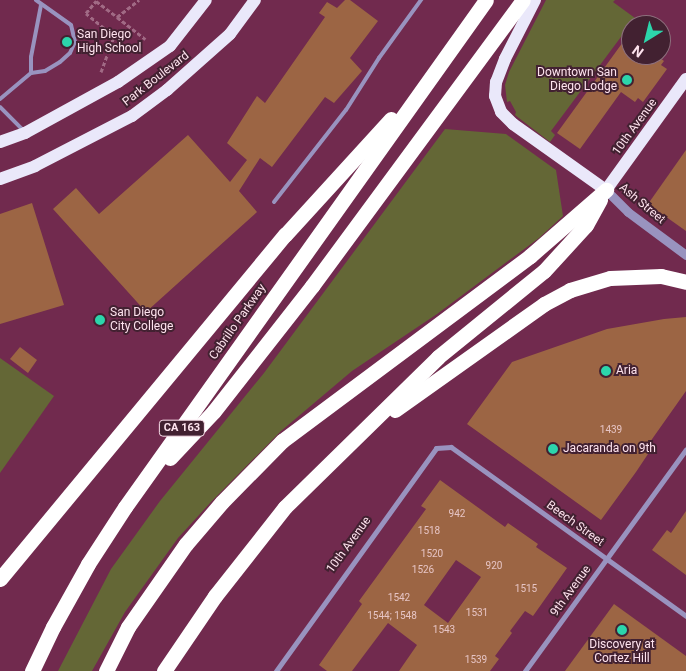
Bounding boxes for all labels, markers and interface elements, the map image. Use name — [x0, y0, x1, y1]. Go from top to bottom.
north arrow — [621, 15, 671, 65]
place label: San Diego High School — [77, 28, 141, 56]
marker: San Diego High School — [61, 36, 73, 48]
text: N — [629, 42, 646, 61]
street label: Park Boulevard — [120, 49, 192, 109]
place label: Downtown San Diego Lodge — [537, 66, 617, 94]
marker: Downtown San Diego Lodge — [621, 74, 633, 86]
street label: 10th Avenue — [610, 96, 660, 158]
street label: Ash Street — [616, 181, 668, 227]
street label: Cabrillo Parkway — [207, 281, 269, 363]
place label: San Diego City College — [110, 306, 173, 334]
marker: San Diego City College — [94, 314, 106, 326]
place label: Aria — [616, 364, 637, 378]
marker: Aria — [600, 365, 612, 377]
road number: CA 163 — [158, 419, 206, 436]
house number: 1439 — [600, 424, 622, 436]
place label: Jacaranda on 9th — [563, 442, 656, 456]
marker: Jacaranda on 9th — [547, 443, 559, 455]
street label: Beech Street — [543, 498, 607, 550]
house number: 942 — [449, 508, 465, 520]
street label: 10th Avenue — [324, 514, 374, 576]
house number: 1518 — [418, 525, 440, 537]
house number: 1520 — [421, 548, 443, 560]
house number: 920 — [486, 560, 502, 572]
street label: 9th Avenue — [548, 563, 594, 619]
house number: 1526 — [412, 564, 434, 576]
house number: 1515 — [515, 583, 537, 595]
house number: 1542 — [388, 592, 410, 604]
house number: 1531 — [466, 607, 488, 619]
house number: 1544; 1548 — [367, 610, 417, 622]
house number: 1543 — [433, 624, 455, 636]
marker: Discovery at Cortez Hill — [616, 624, 628, 636]
place label: Discovery at Cortez Hill — [589, 638, 655, 666]
house number: 1539 — [465, 654, 487, 666]

